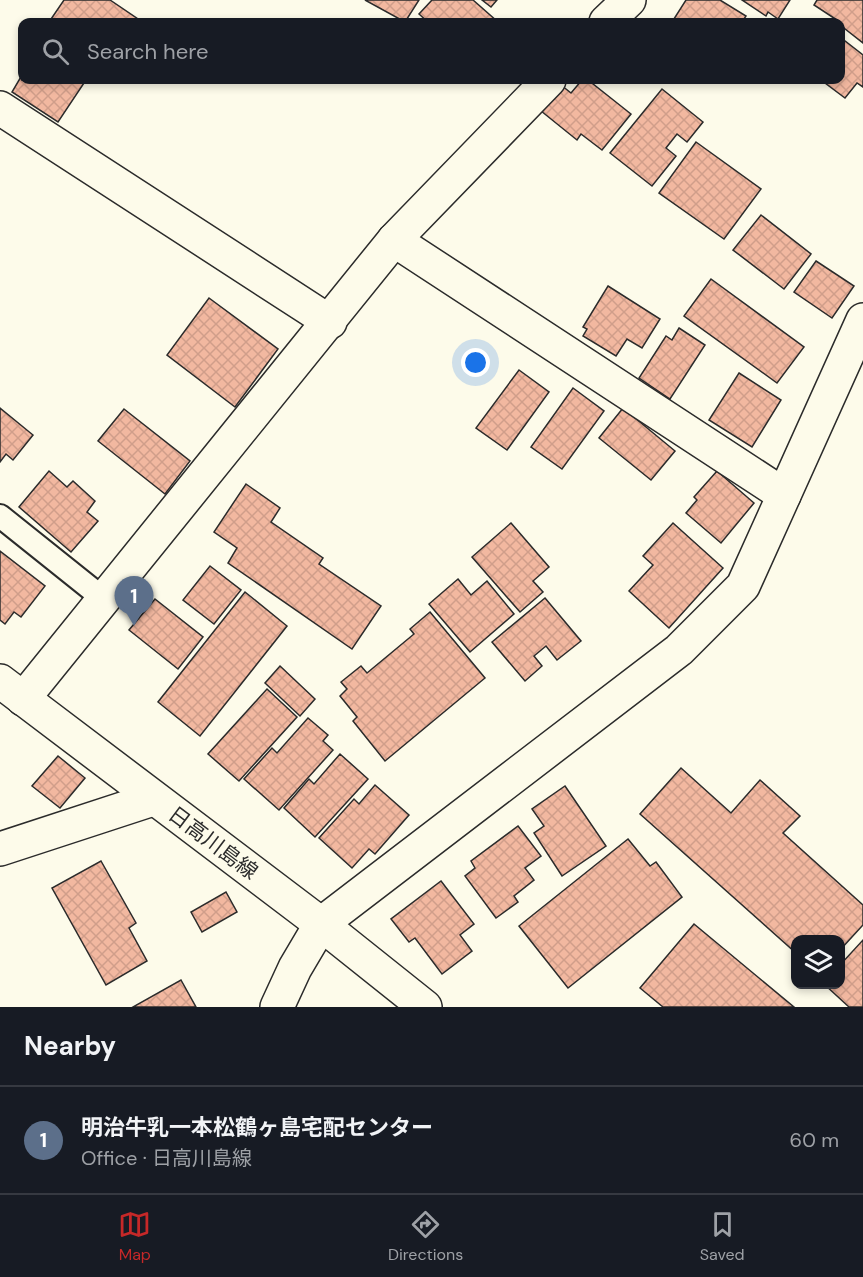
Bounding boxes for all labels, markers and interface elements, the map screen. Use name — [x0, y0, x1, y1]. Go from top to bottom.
search box — [18, 18, 845, 84]
icon: search — [39, 35, 72, 68]
text: Search here — [87, 37, 208, 66]
your location — [461, 348, 490, 377]
pin: 1 — [114, 576, 154, 626]
street label: 日高川島線 — [163, 800, 263, 886]
map controls — [791, 935, 845, 989]
button: layers — [791, 935, 845, 989]
text: Nearby — [24, 1029, 116, 1063]
text: 明治牛乳一本松鶴ヶ島宅配センター — [81, 1113, 433, 1142]
text: 1 — [40, 1127, 47, 1153]
text: 60 m — [790, 1127, 839, 1153]
text: Office · 日高川島線 — [81, 1145, 252, 1171]
tab: Map — [118, 1208, 151, 1265]
tab: Directions — [388, 1208, 463, 1265]
tab: Saved — [700, 1208, 745, 1265]

